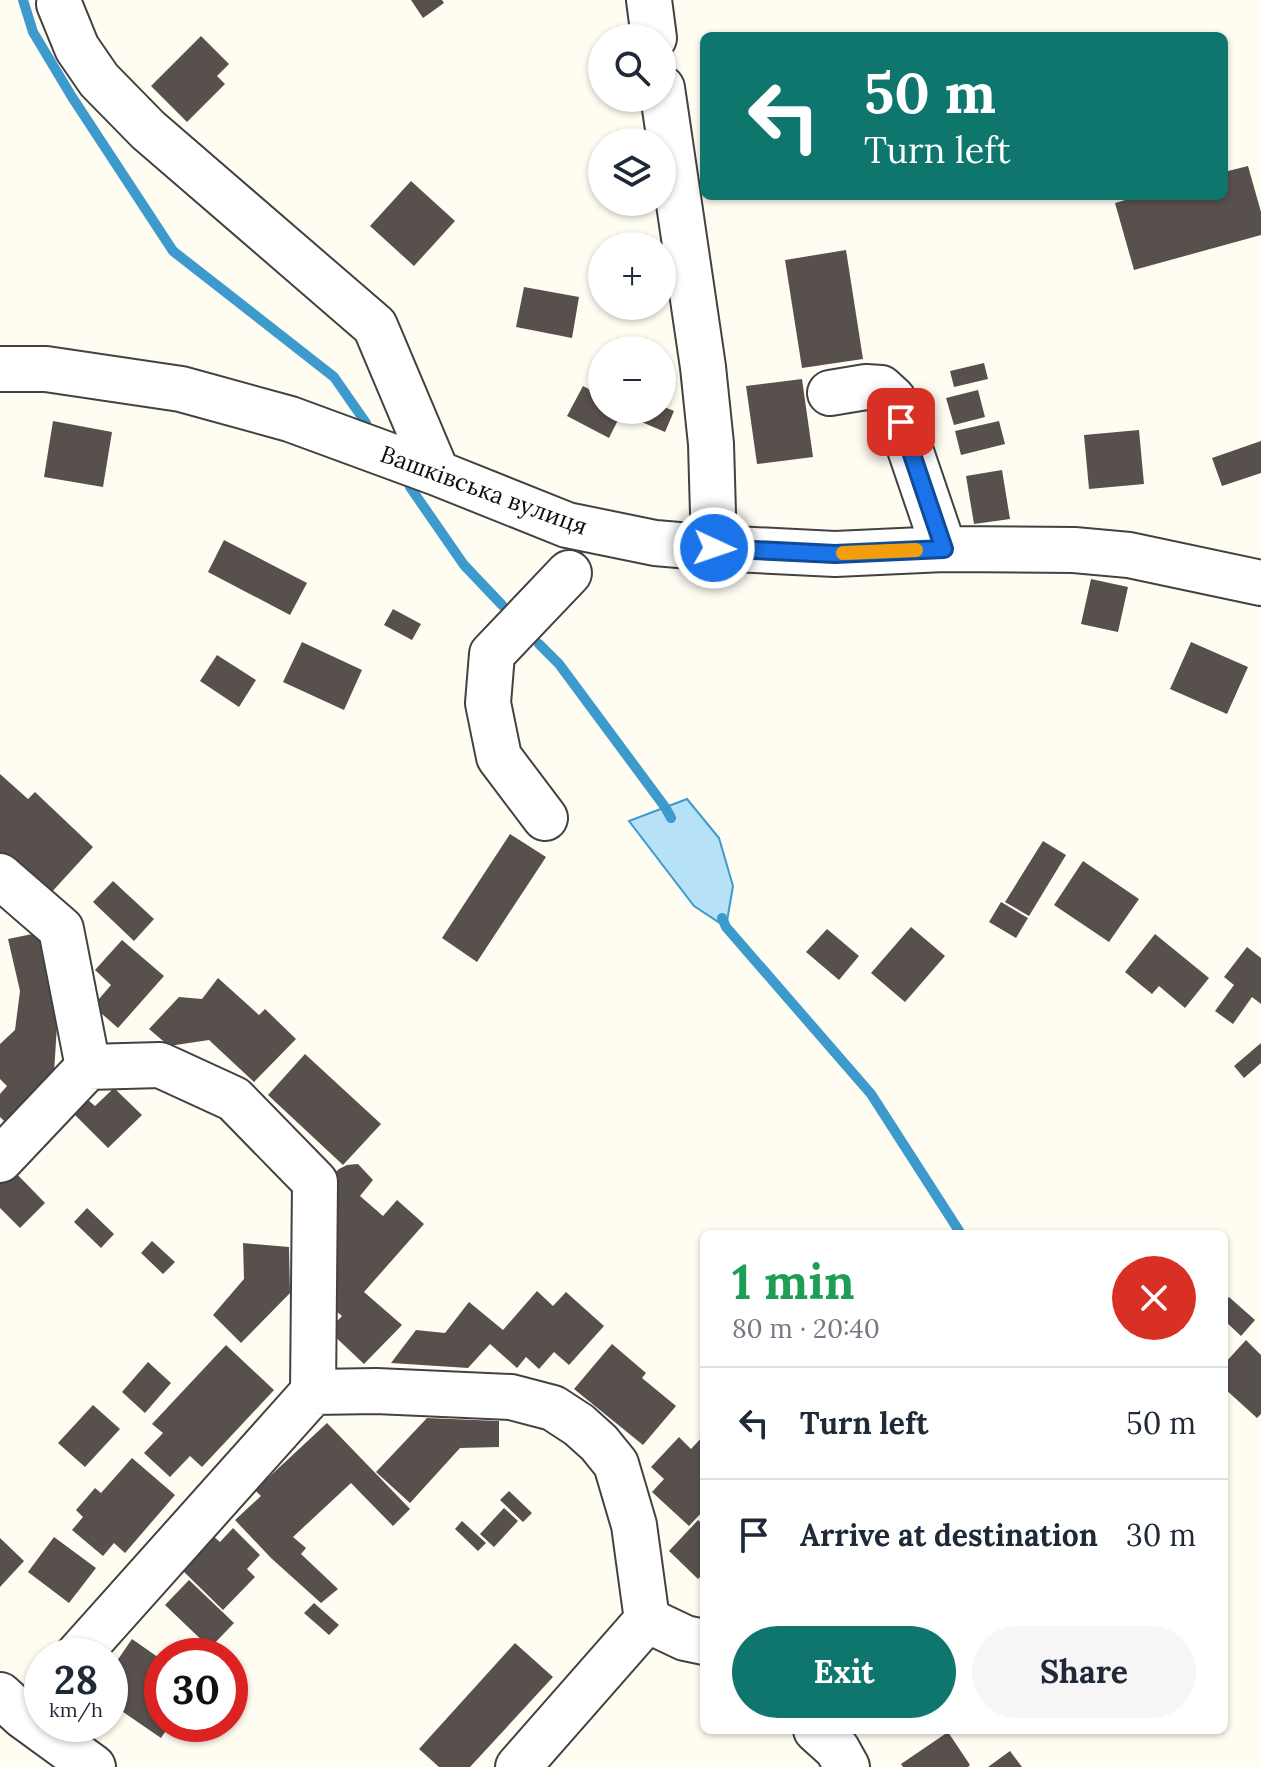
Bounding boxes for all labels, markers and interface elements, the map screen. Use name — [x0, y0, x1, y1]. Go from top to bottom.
map controls — [588, 24, 676, 424]
button: search — [588, 24, 676, 112]
text: 50 m — [864, 57, 996, 128]
icon: left — [732, 64, 836, 168]
text: Turn left — [864, 127, 1011, 173]
button: layers — [588, 128, 676, 216]
button: + — [588, 232, 676, 320]
button: − — [588, 336, 676, 424]
pin — [867, 388, 935, 456]
icon: arrive — [879, 400, 923, 444]
street label: Вашківська вулиця — [376, 438, 592, 542]
position arrow — [672, 506, 756, 590]
text: 1 min — [732, 1251, 855, 1312]
button: close — [1112, 1256, 1196, 1340]
text: 80 m · 20:40 — [732, 1312, 880, 1345]
icon: left — [732, 1401, 776, 1445]
text: Turn left — [800, 1404, 928, 1442]
text: 50 m — [1126, 1404, 1196, 1442]
icon: arrive — [732, 1513, 776, 1557]
text: Arrive at destination — [800, 1516, 1098, 1554]
text: 30 m — [1126, 1516, 1196, 1554]
button: Exit — [732, 1626, 956, 1718]
button: Share — [972, 1626, 1196, 1718]
speed limit sign: 30 — [144, 1638, 248, 1742]
text: 28 — [54, 1654, 98, 1705]
text: km/h — [49, 1697, 103, 1722]

